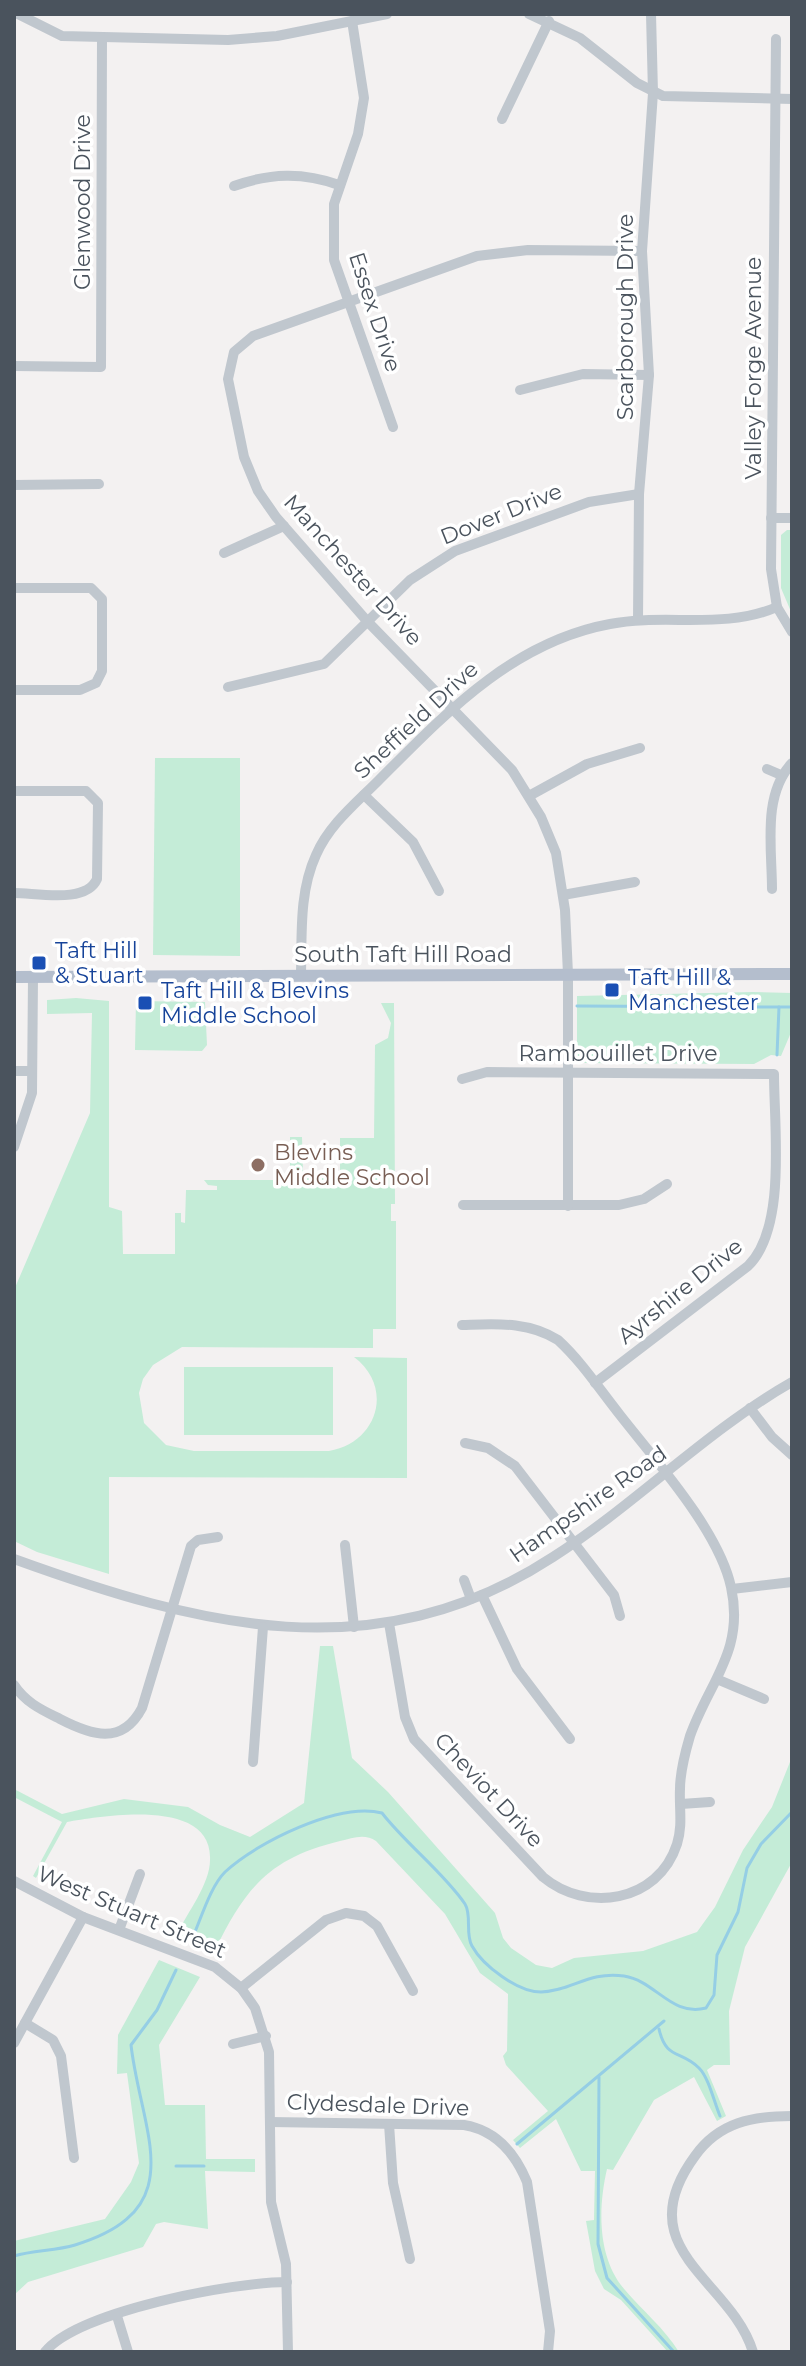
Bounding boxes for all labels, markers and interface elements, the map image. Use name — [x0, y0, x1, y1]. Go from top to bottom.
street label: Glenwood Drive — [69, 114, 96, 290]
street label: Scarborough Drive — [612, 214, 639, 420]
street label: Essex Drive — [343, 249, 407, 375]
street label: Valley Forge Avenue — [740, 257, 767, 479]
street label: Dover Drive — [436, 477, 566, 551]
street label: Manchester Drive — [278, 489, 428, 651]
street label: Sheffield Drive — [348, 656, 484, 784]
place label: Taft Hill & Stuart — [55, 937, 144, 989]
street label: South Taft Hill Road — [294, 941, 512, 968]
marker: Taft Hill & Stuart — [30, 954, 48, 972]
place label: Taft Hill & Manchester — [628, 964, 759, 1016]
place label: Taft Hill & Blevins Middle School — [161, 977, 349, 1029]
marker: Taft Hill & Manchester — [603, 981, 621, 999]
marker: Taft Hill & Blevins Middle School — [136, 994, 154, 1012]
street label: Rambouillet Drive — [519, 1040, 717, 1067]
place label: Blevins Middle School — [274, 1139, 430, 1191]
marker: Blevins Middle School — [249, 1156, 267, 1174]
street label: Ayrshire Drive — [612, 1232, 748, 1350]
street label: Hampshire Road — [504, 1440, 672, 1568]
street label: Cheviot Drive — [429, 1727, 549, 1853]
street label: West Stuart Street — [34, 1860, 231, 1964]
street label: Clydesdale Drive — [286, 2088, 470, 2122]

